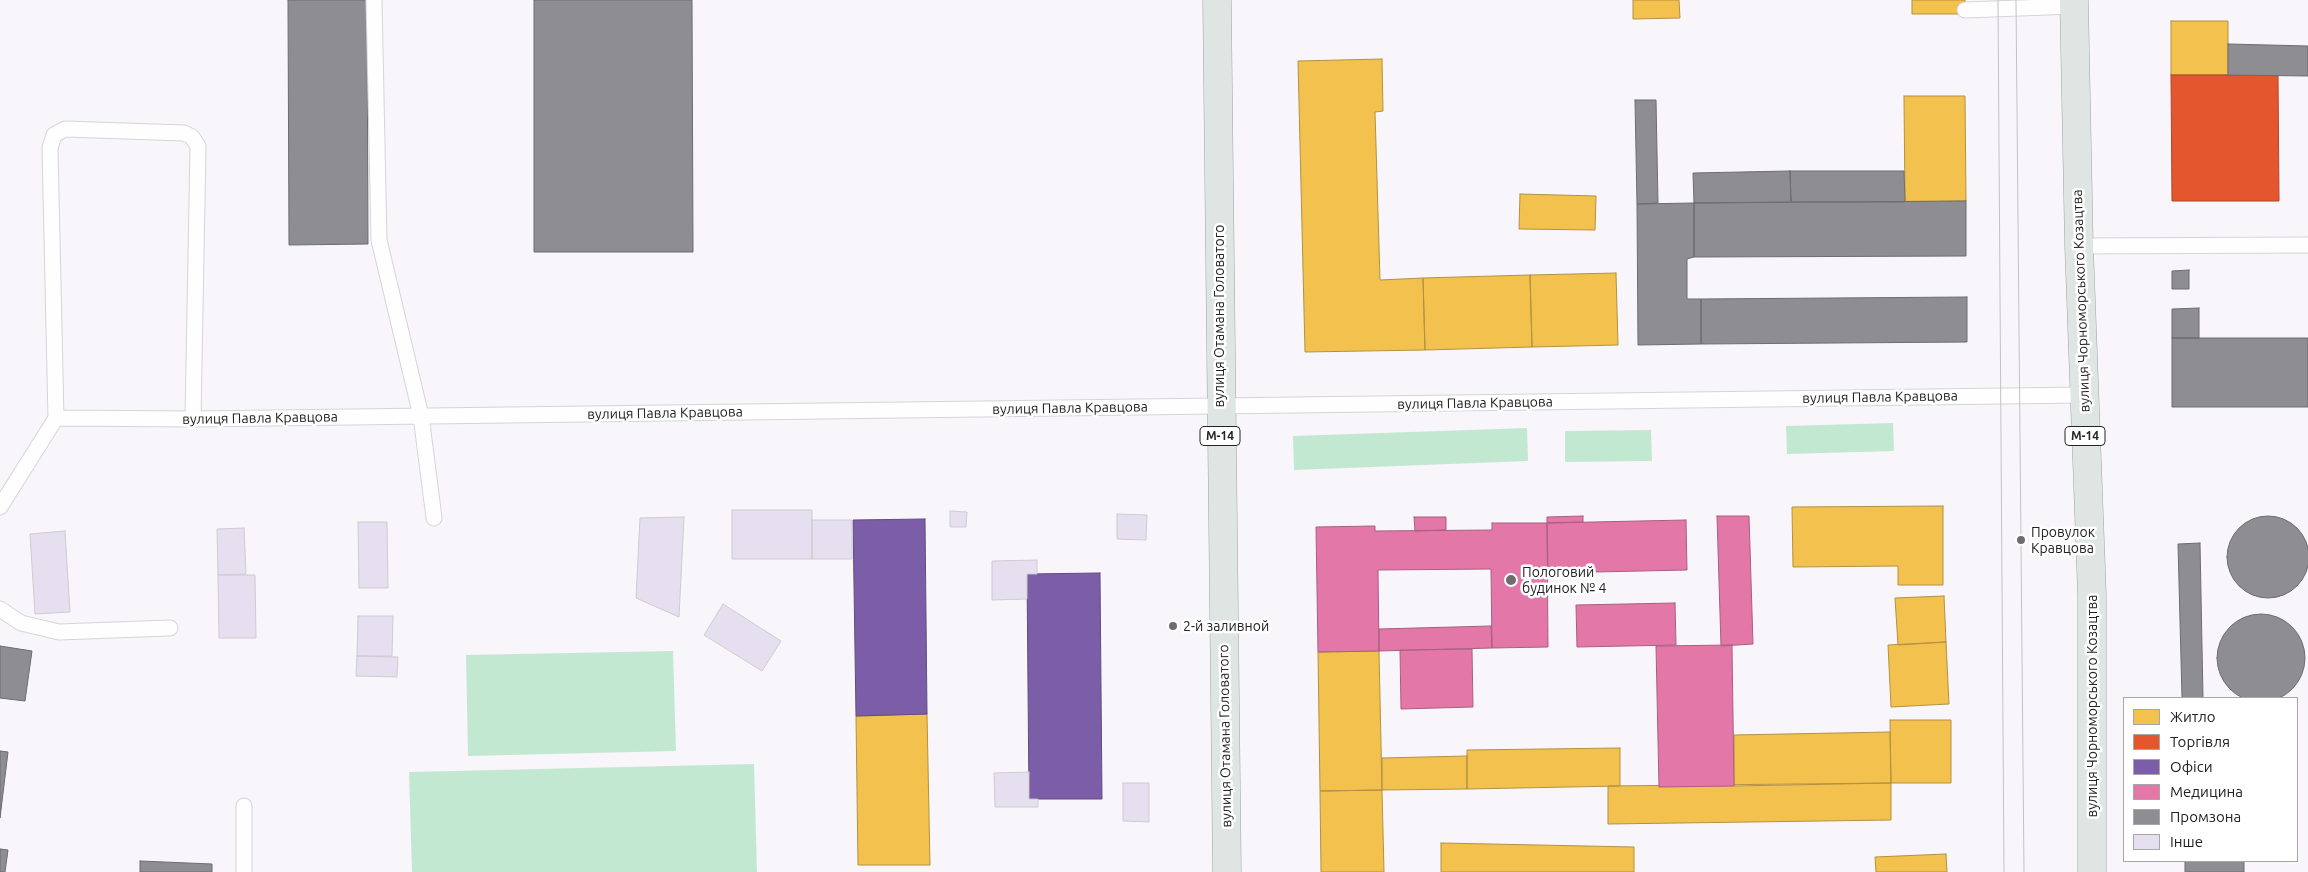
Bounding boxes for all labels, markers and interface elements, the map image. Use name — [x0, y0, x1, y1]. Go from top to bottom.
street label: вулиця Чорноморського Козацтва — [2069, 189, 2093, 413]
street label: вулиця Отамана Головатого — [1211, 224, 1227, 408]
street label: вулиця Павла Кравцова — [1802, 387, 1958, 407]
street label: вулиця Павла Кравцова — [1397, 393, 1553, 413]
street label: вулиця Павла Кравцова — [992, 398, 1148, 418]
street label: вулиця Павла Кравцова — [587, 403, 743, 423]
street label: вулиця Павла Кравцова — [182, 408, 338, 428]
road number: М-14 — [1200, 426, 1240, 446]
road number: М-14 — [2065, 426, 2105, 446]
place label: Провулок Кравцова — [2031, 524, 2095, 556]
marker: Провулок Кравцова — [2015, 534, 2027, 546]
place label: Пологовий будинок № 4 — [1522, 564, 1607, 596]
marker: Пологовий будинок № 4 — [1504, 573, 1518, 587]
street label: вулиця Чорноморського Козацтва — [2084, 594, 2100, 818]
place label: 2-й заливной — [1183, 618, 1269, 634]
marker: 2-й заливной — [1167, 620, 1179, 632]
street label: вулиця Отамана Головатого — [1215, 644, 1235, 828]
legend — [2123, 697, 2298, 862]
text: Житло — [2170, 708, 2216, 725]
text: Торгівля — [2170, 733, 2230, 750]
text: Офіси — [2170, 758, 2213, 775]
text: Медицина — [2170, 783, 2243, 800]
text: Промзона — [2170, 808, 2241, 825]
text: Інше — [2170, 833, 2203, 850]

